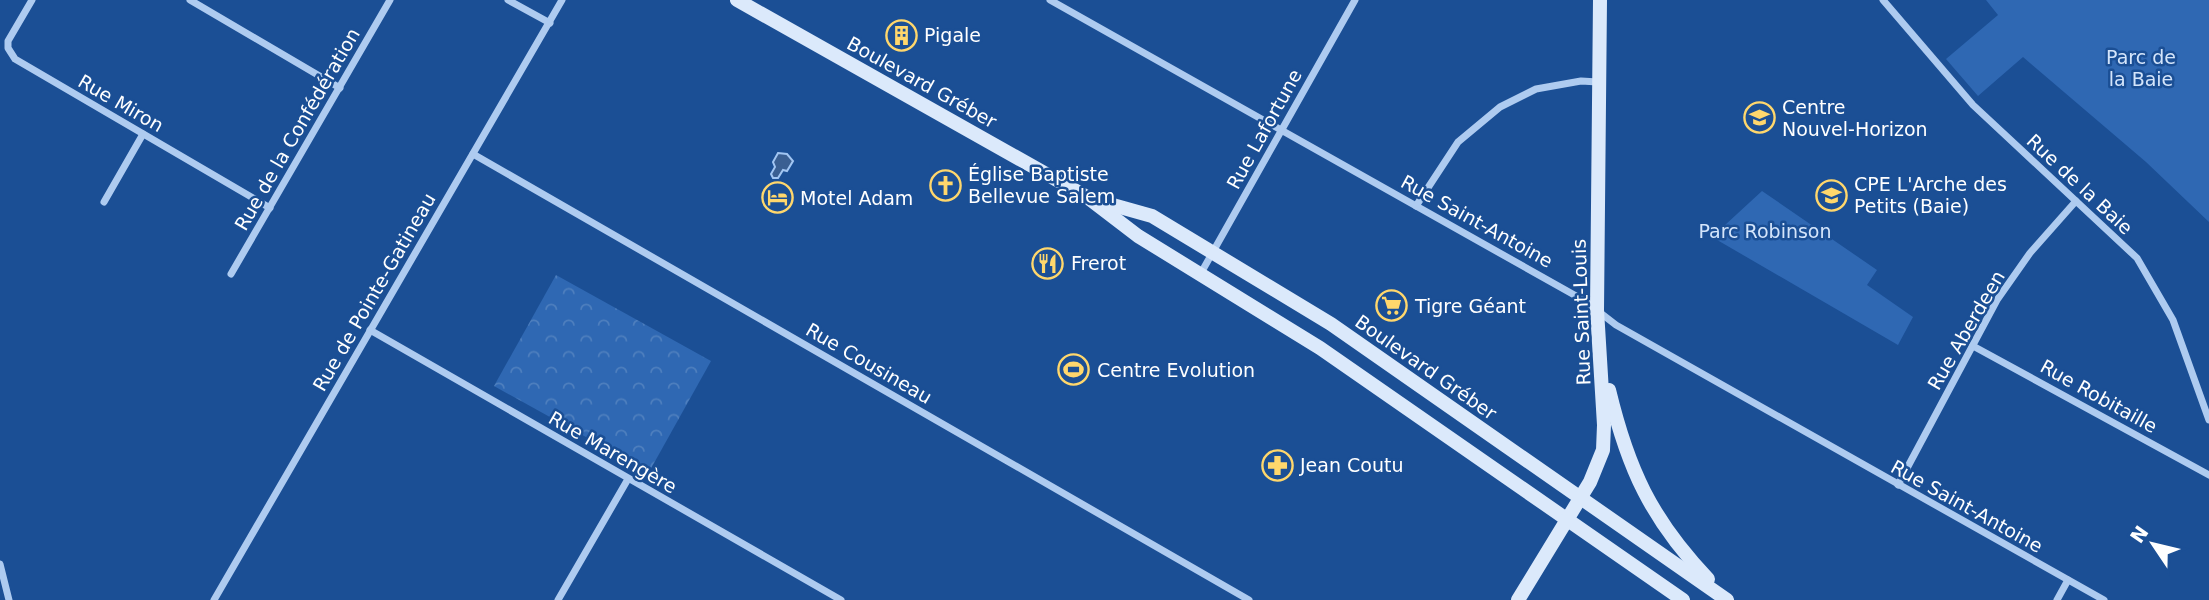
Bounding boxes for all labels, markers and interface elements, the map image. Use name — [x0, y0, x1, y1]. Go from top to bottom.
building icon: Pigale — [884, 18, 918, 52]
street label: Rue de la Confédération — [230, 24, 364, 234]
place label: Pigale — [924, 24, 981, 46]
street label: Boulevard Gréber — [843, 32, 1001, 132]
park label: Parc de la Baie — [2106, 46, 2176, 90]
street label: Rue Lafortune — [1222, 65, 1306, 193]
street label: Rue Miron — [74, 70, 168, 136]
place label: Centre Nouvel-Horizon — [1782, 96, 1928, 140]
school or university icon: Centre Nouvel-Horizon — [1742, 101, 1776, 135]
street label: Rue de la Baie — [2023, 129, 2137, 239]
place label: Église Baptiste Bellevue Salem — [968, 163, 1115, 207]
church icon: Église Baptiste Bellevue Salem — [928, 168, 962, 202]
street label: Rue Saint-Antoine — [1397, 170, 1557, 272]
place label: CPE L'Arche des Petits (Baie) — [1854, 173, 2007, 217]
school or university icon: CPE L'Arche des Petits (Baie) — [1814, 178, 1848, 212]
hotel icon: Motel Adam — [760, 181, 794, 215]
place label: Motel Adam — [800, 187, 913, 209]
street label: Rue de Pointe-Gatineau — [308, 189, 440, 395]
park label: Parc Robinson — [1698, 220, 1832, 242]
street label: Rue Saint-Louis — [1567, 238, 1595, 386]
restaurant icon: Frerot — [1031, 246, 1065, 280]
place label: Frerot — [1071, 252, 1126, 274]
street label: Rue Aberdeen — [1923, 267, 2009, 393]
supermarket icon: Tigre Géant — [1375, 289, 1409, 323]
place label: Tigre Géant — [1414, 295, 1526, 317]
street label: Boulevard Gréber — [1351, 310, 1501, 424]
street label: Rue Cousineau — [802, 318, 936, 408]
sports icon: Centre Evolution — [1057, 353, 1091, 387]
street label: Rue Robitaille — [2037, 355, 2161, 437]
place label: Centre Evolution — [1097, 359, 1255, 381]
street label: Rue Marengère — [545, 406, 681, 498]
pharmacy icon: Jean Coutu — [1260, 448, 1294, 482]
place label: Jean Coutu — [1299, 454, 1403, 476]
street label: Rue Saint-Antoine — [1887, 455, 2047, 557]
north arrow — [2118, 509, 2188, 579]
text: N — [2126, 521, 2153, 547]

